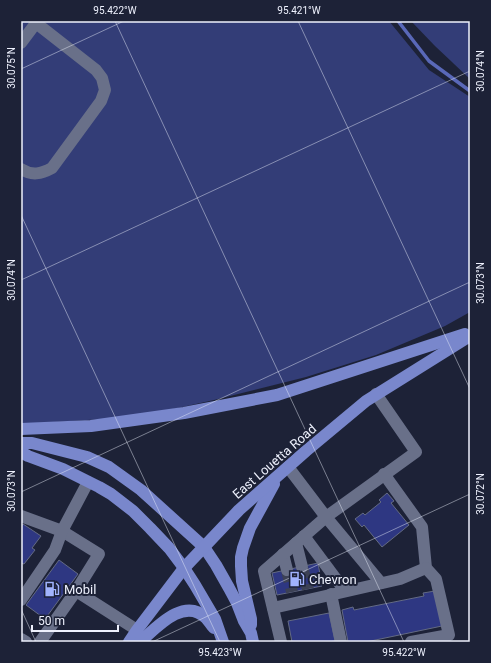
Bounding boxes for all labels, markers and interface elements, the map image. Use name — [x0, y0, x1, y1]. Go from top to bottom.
text: 95.422°W — [93, 5, 137, 16]
text: 95.421°W — [277, 5, 321, 16]
text: 30.075°N — [6, 47, 17, 89]
text: 30.074°N — [475, 50, 486, 92]
text: 30.074°N — [6, 259, 17, 301]
text: 30.073°N — [475, 262, 486, 304]
street label: East Louetta Road — [229, 421, 319, 502]
text: 30.073°N — [6, 470, 17, 512]
text: 30.072°N — [475, 473, 486, 515]
fuel station icon: Chevron — [288, 570, 306, 588]
place label: Chevron — [309, 572, 357, 587]
fuel station icon: Mobil — [43, 580, 61, 598]
place label: Mobil — [64, 582, 96, 597]
scale bar — [32, 607, 118, 633]
text: 50 m — [38, 614, 65, 628]
text: 95.423°W — [198, 647, 242, 658]
text: 95.422°W — [382, 647, 426, 658]

